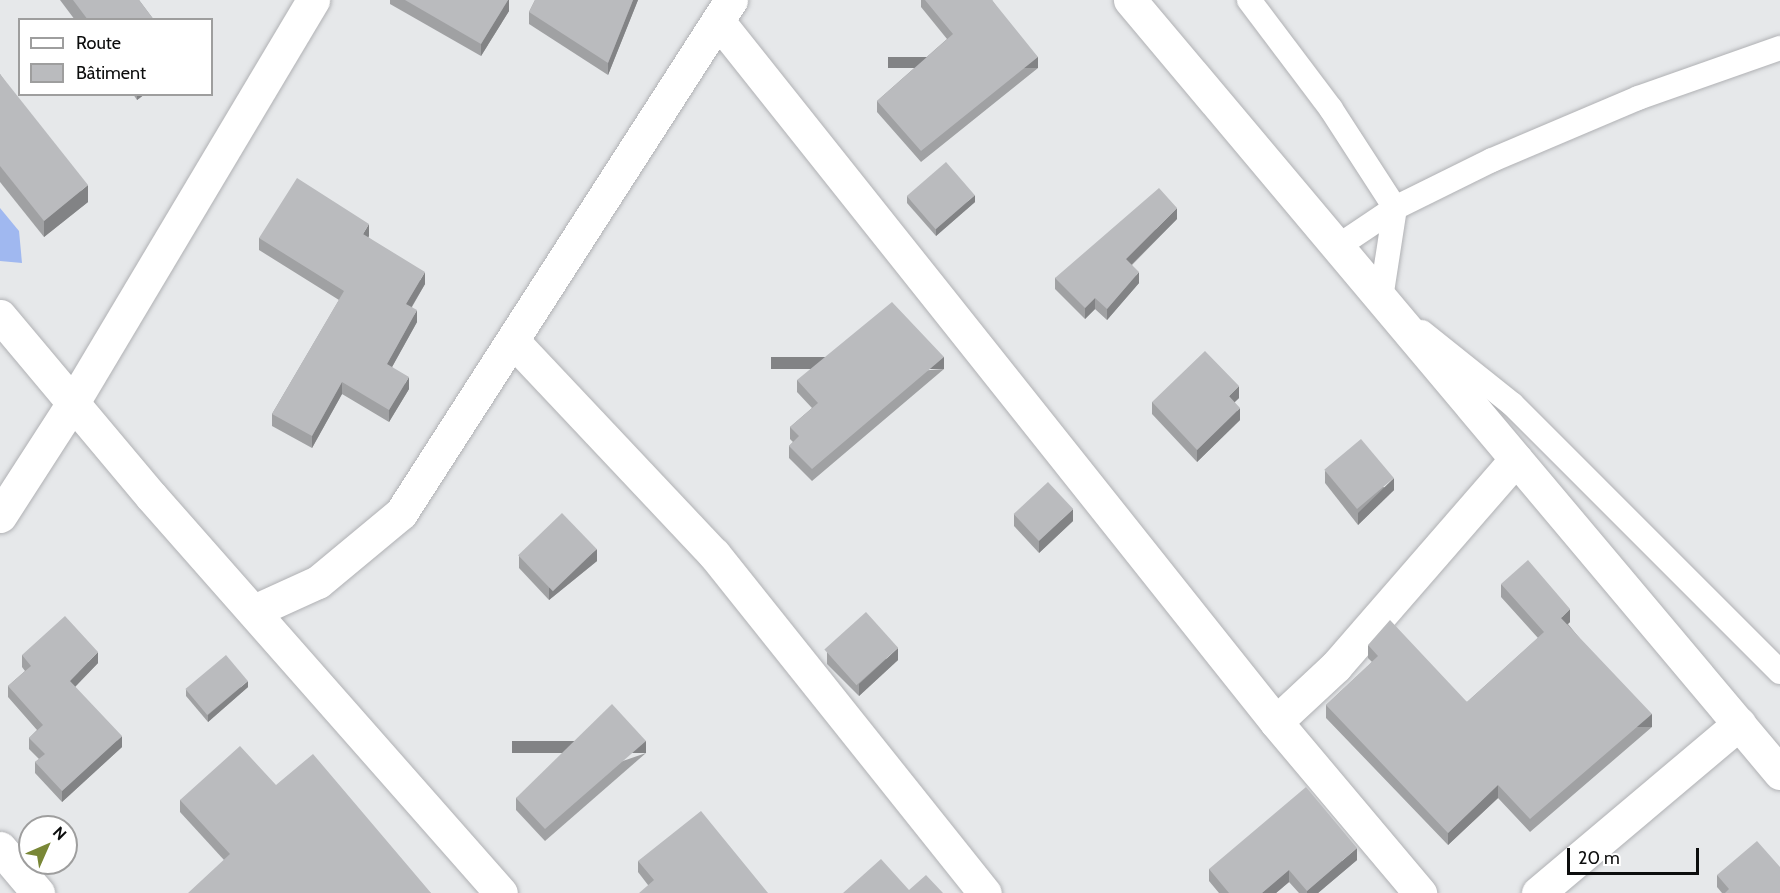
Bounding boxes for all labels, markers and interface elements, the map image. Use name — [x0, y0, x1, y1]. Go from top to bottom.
legend — [18, 18, 213, 96]
text: Route — [76, 32, 121, 54]
text: Bâtiment — [76, 62, 146, 84]
north arrow — [18, 815, 78, 875]
text: N — [49, 823, 70, 844]
scale bar — [1570, 836, 1702, 874]
text: 20 m — [1578, 847, 1620, 869]

